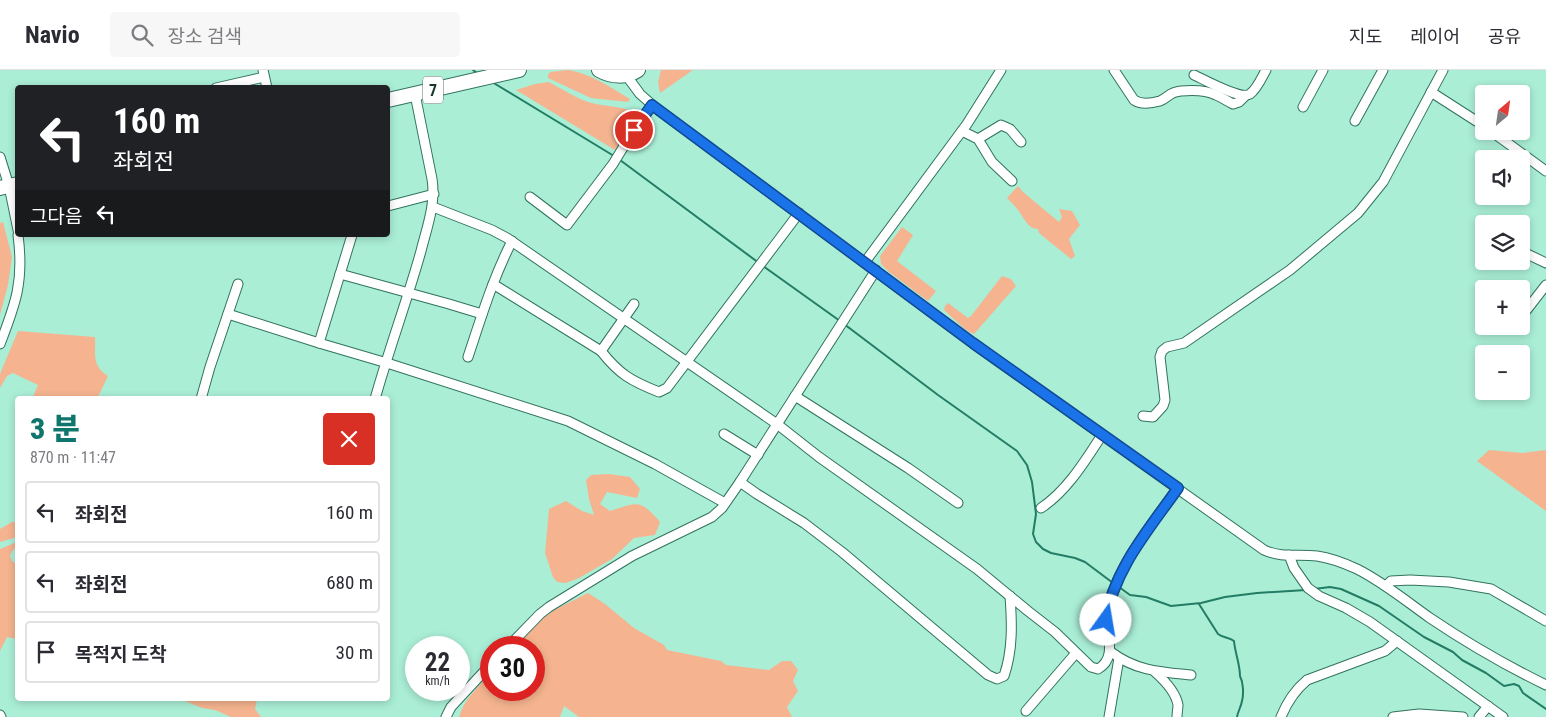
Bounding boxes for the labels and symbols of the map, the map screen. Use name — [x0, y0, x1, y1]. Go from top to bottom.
road number: 7 — [423, 76, 443, 104]
north arrow — [1475, 85, 1530, 140]
pin — [613, 109, 655, 151]
position arrow — [1079, 593, 1131, 645]
speed limit sign: 30 — [480, 636, 545, 701]

